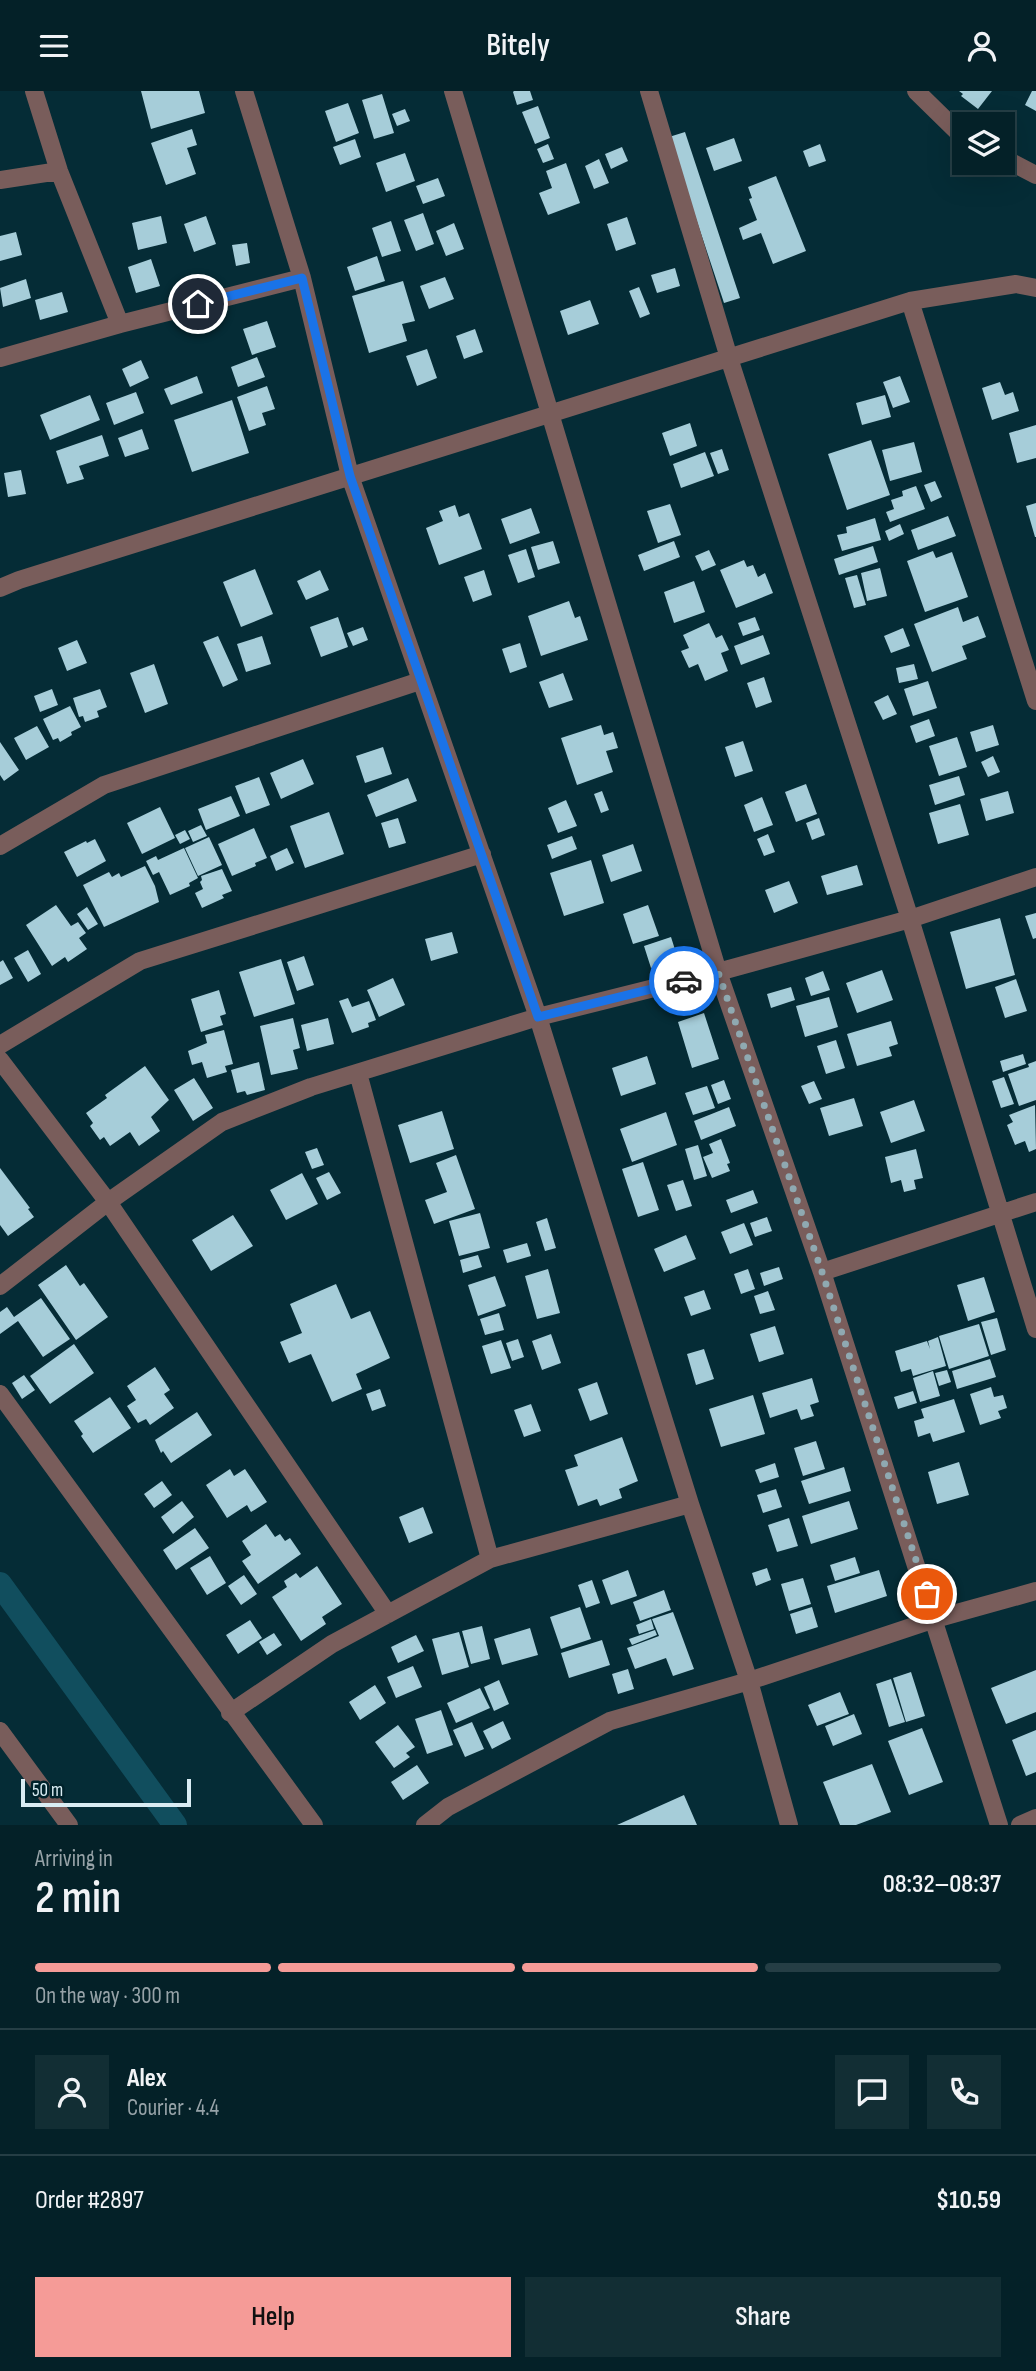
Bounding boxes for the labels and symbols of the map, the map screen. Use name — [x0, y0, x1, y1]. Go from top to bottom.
pin — [168, 274, 228, 334]
courier — [649, 946, 719, 1016]
pin — [897, 1564, 957, 1624]
scale bar — [21, 1776, 191, 1808]

